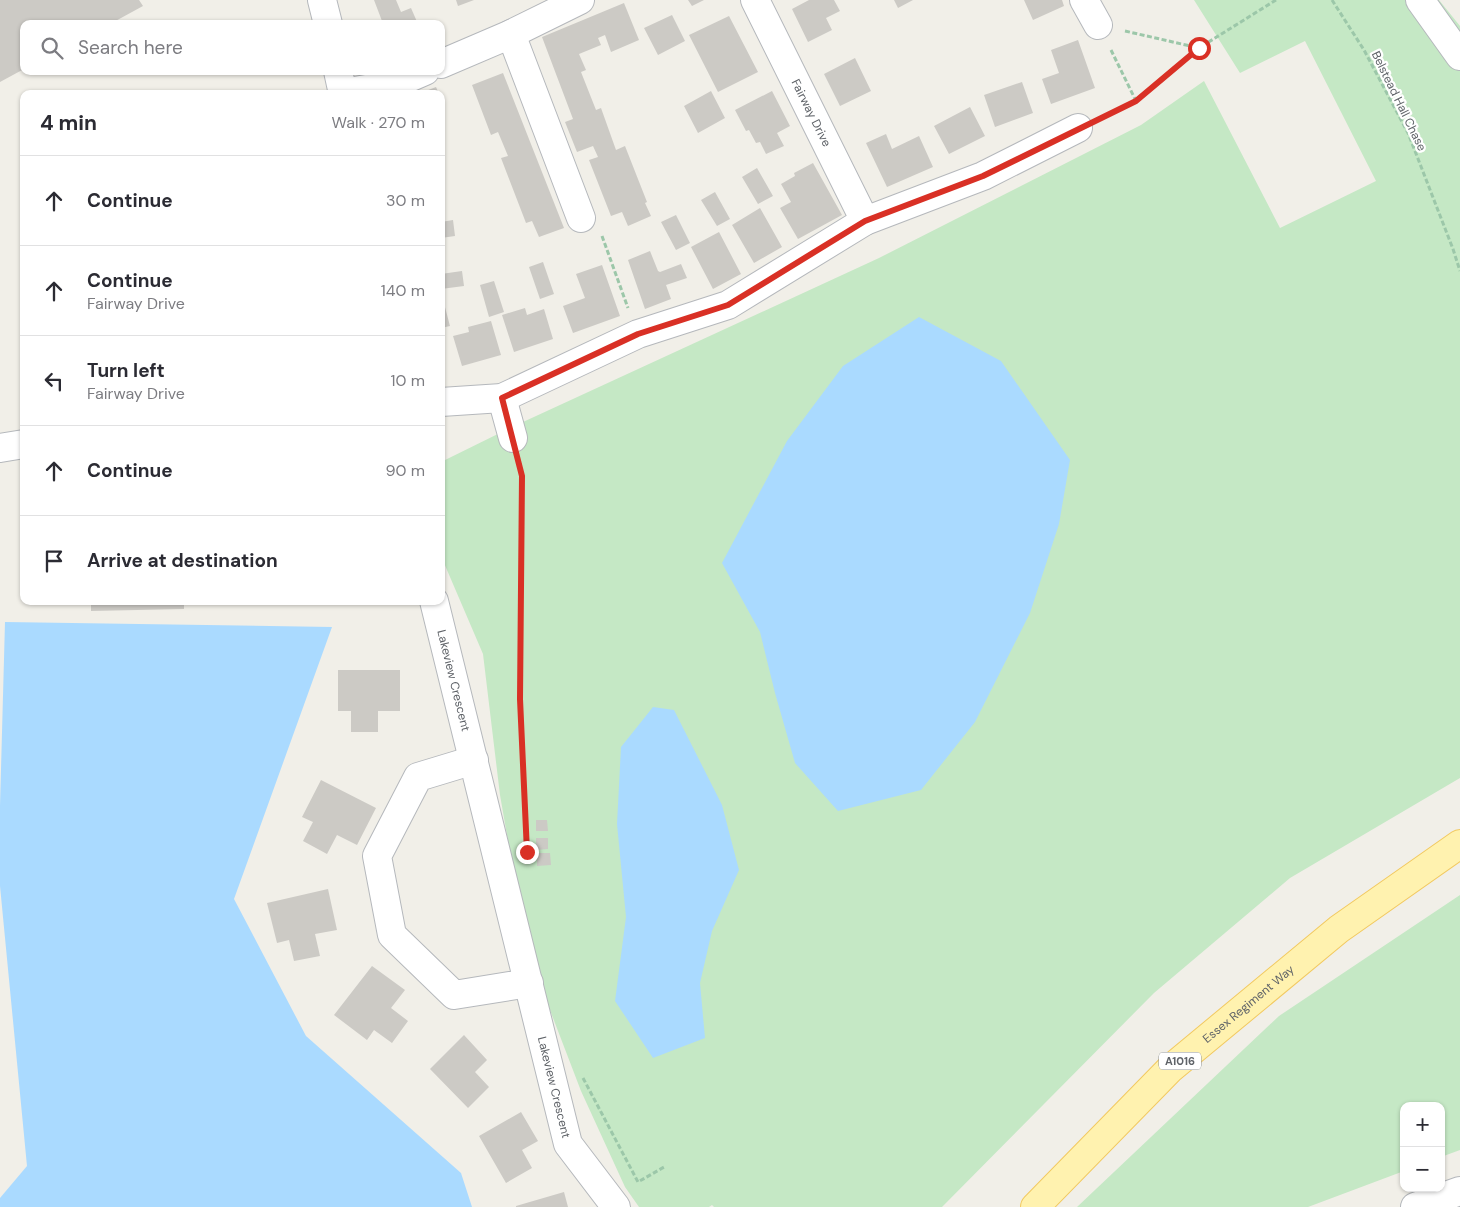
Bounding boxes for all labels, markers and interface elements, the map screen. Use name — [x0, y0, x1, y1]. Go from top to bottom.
search box — [20, 20, 445, 75]
icon: search — [38, 34, 66, 62]
text: Search here — [78, 35, 183, 60]
route start — [1188, 37, 1211, 60]
street label: Belstead Hall Chase — [1368, 48, 1430, 154]
street label: Fairway Drive — [788, 76, 835, 149]
text: 4 min — [40, 109, 97, 137]
text: Walk · 270 m — [332, 112, 425, 133]
icon: ahead — [40, 187, 68, 215]
text: Continue — [87, 188, 173, 213]
text: 30 m — [386, 190, 425, 211]
text: Continue — [87, 268, 173, 293]
icon: ahead — [40, 277, 68, 305]
text: 140 m — [381, 280, 425, 301]
text: Fairway Drive — [87, 293, 185, 314]
text: Turn left — [87, 358, 165, 383]
icon: left — [40, 367, 68, 395]
text: 10 m — [391, 370, 425, 391]
text: Fairway Drive — [87, 383, 185, 404]
icon: ahead — [40, 457, 68, 485]
text: Continue — [87, 458, 173, 483]
text: 90 m — [385, 460, 425, 481]
icon: arrive — [40, 547, 68, 575]
text: Arrive at destination — [87, 548, 278, 573]
street label: Lakeview Crescent — [433, 628, 474, 733]
route end — [516, 841, 539, 864]
street label: Essex Regiment Way — [1199, 961, 1298, 1047]
street label: Lakeview Crescent — [534, 1035, 574, 1140]
road number: A1016 — [1159, 1052, 1201, 1070]
map controls — [1400, 1102, 1445, 1192]
button: + — [1400, 1102, 1445, 1147]
button: − — [1400, 1147, 1445, 1192]

